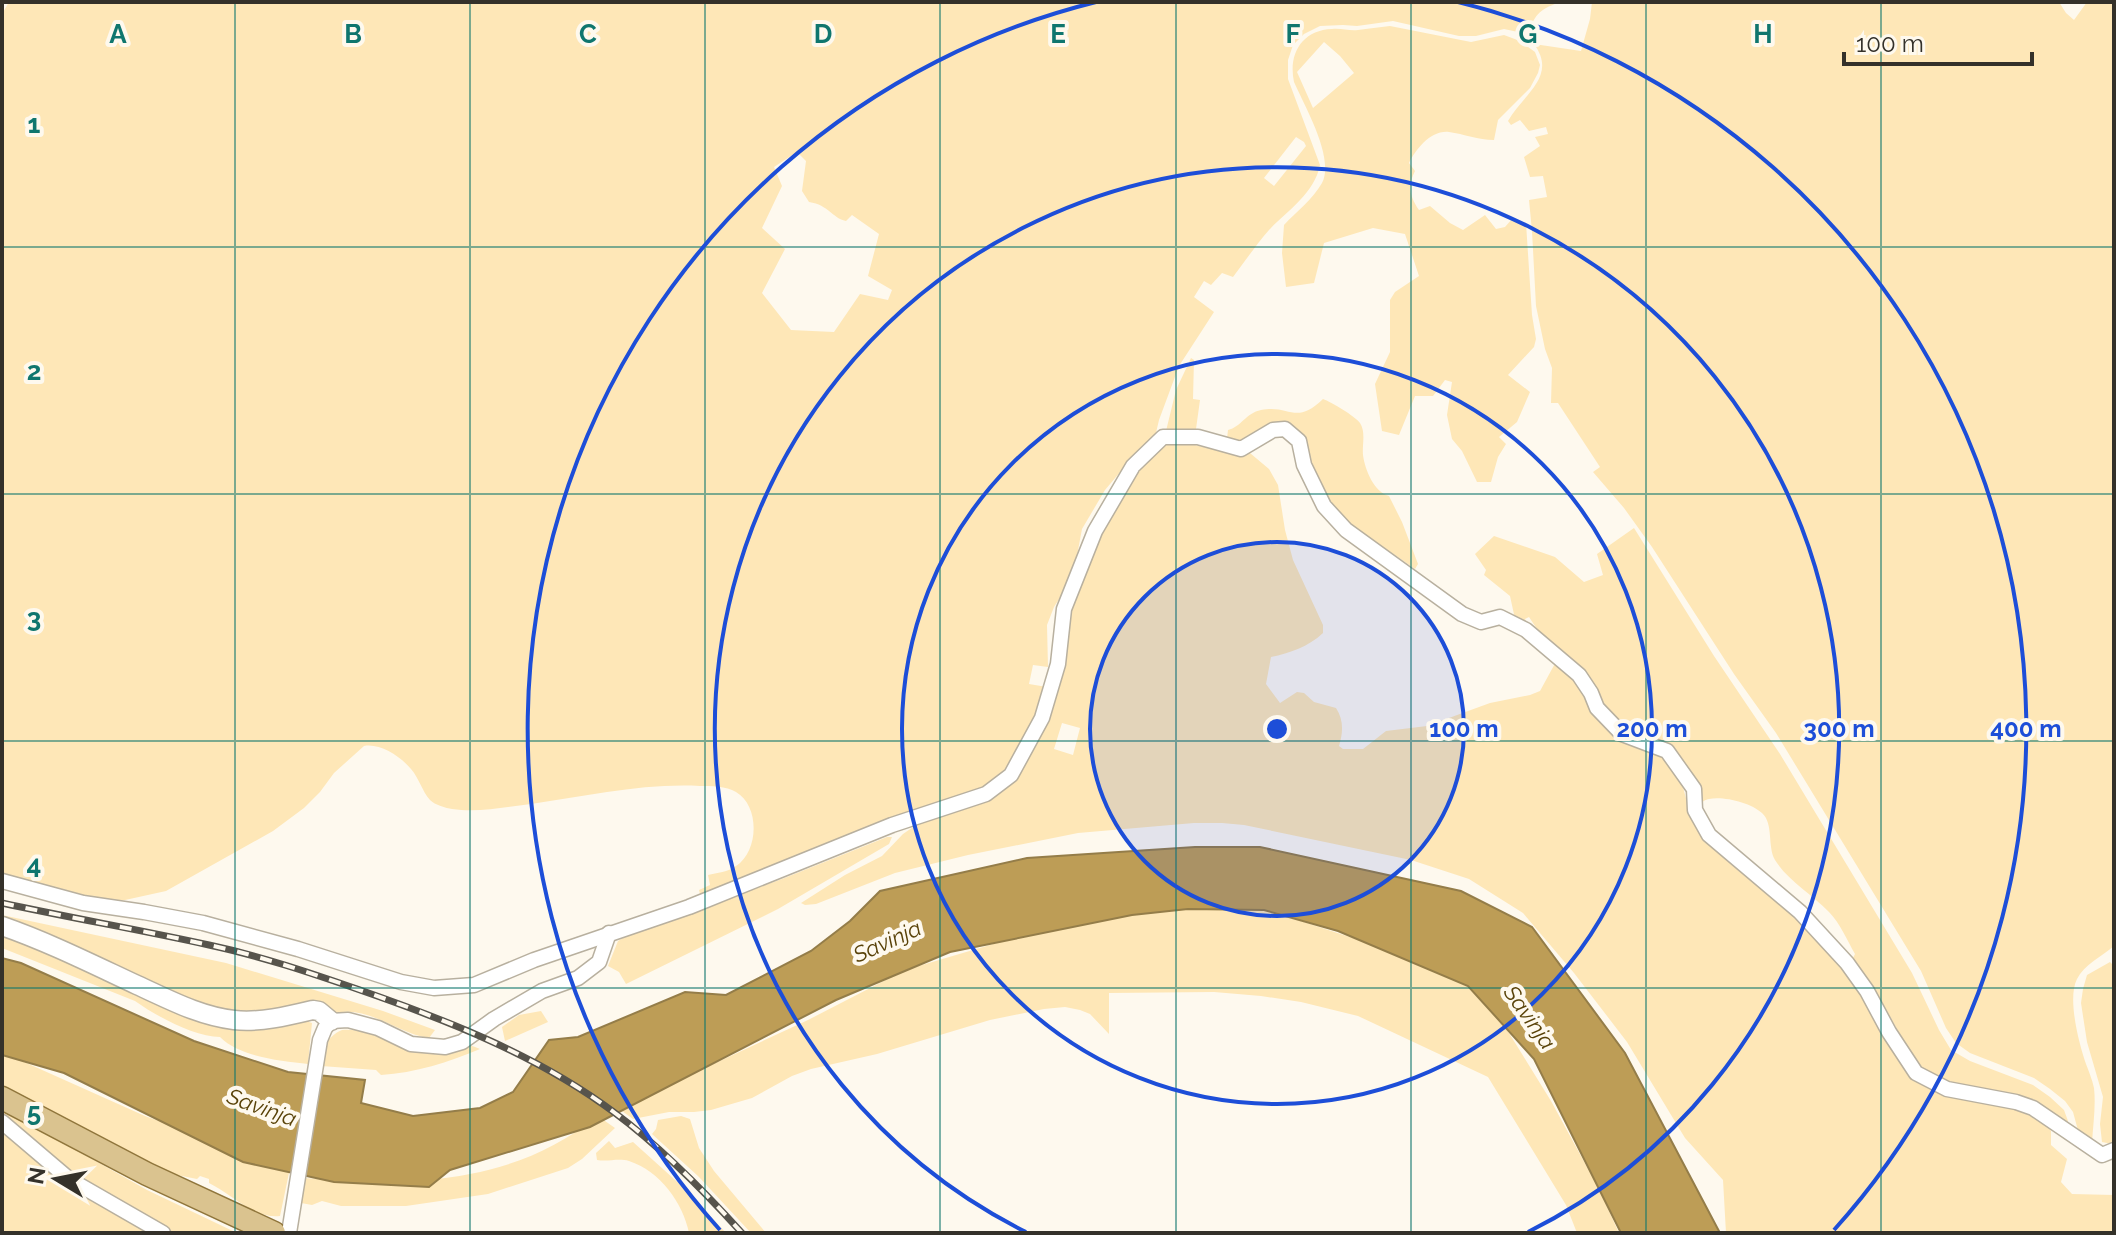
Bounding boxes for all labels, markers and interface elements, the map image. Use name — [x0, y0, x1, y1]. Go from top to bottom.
scale bar — [1844, 16, 2032, 66]
text: A — [109, 19, 127, 49]
text: B — [344, 19, 362, 49]
text: C — [579, 19, 597, 49]
text: D — [814, 19, 832, 49]
text: E — [1050, 19, 1066, 49]
text: F — [1286, 19, 1301, 49]
text: G — [1519, 19, 1537, 49]
text: H — [1753, 19, 1773, 49]
text: 100 m — [1856, 29, 1924, 58]
text: 1 — [28, 109, 41, 139]
text: 2 — [27, 356, 41, 386]
text: 3 — [27, 603, 41, 633]
text: 100 m — [1429, 714, 1499, 743]
text: 200 m — [1616, 714, 1688, 743]
text: 300 m — [1804, 714, 1874, 743]
text: 400 m — [1990, 714, 2062, 743]
centre of rings — [1263, 715, 1291, 743]
text: 4 — [27, 850, 41, 880]
water label: Savinja — [848, 915, 925, 968]
water label: Savinja — [1498, 979, 1561, 1054]
water label: Savinja — [223, 1082, 300, 1131]
text: 5 — [27, 1097, 41, 1127]
north arrow — [16, 1139, 96, 1219]
text: N — [22, 1165, 51, 1186]

